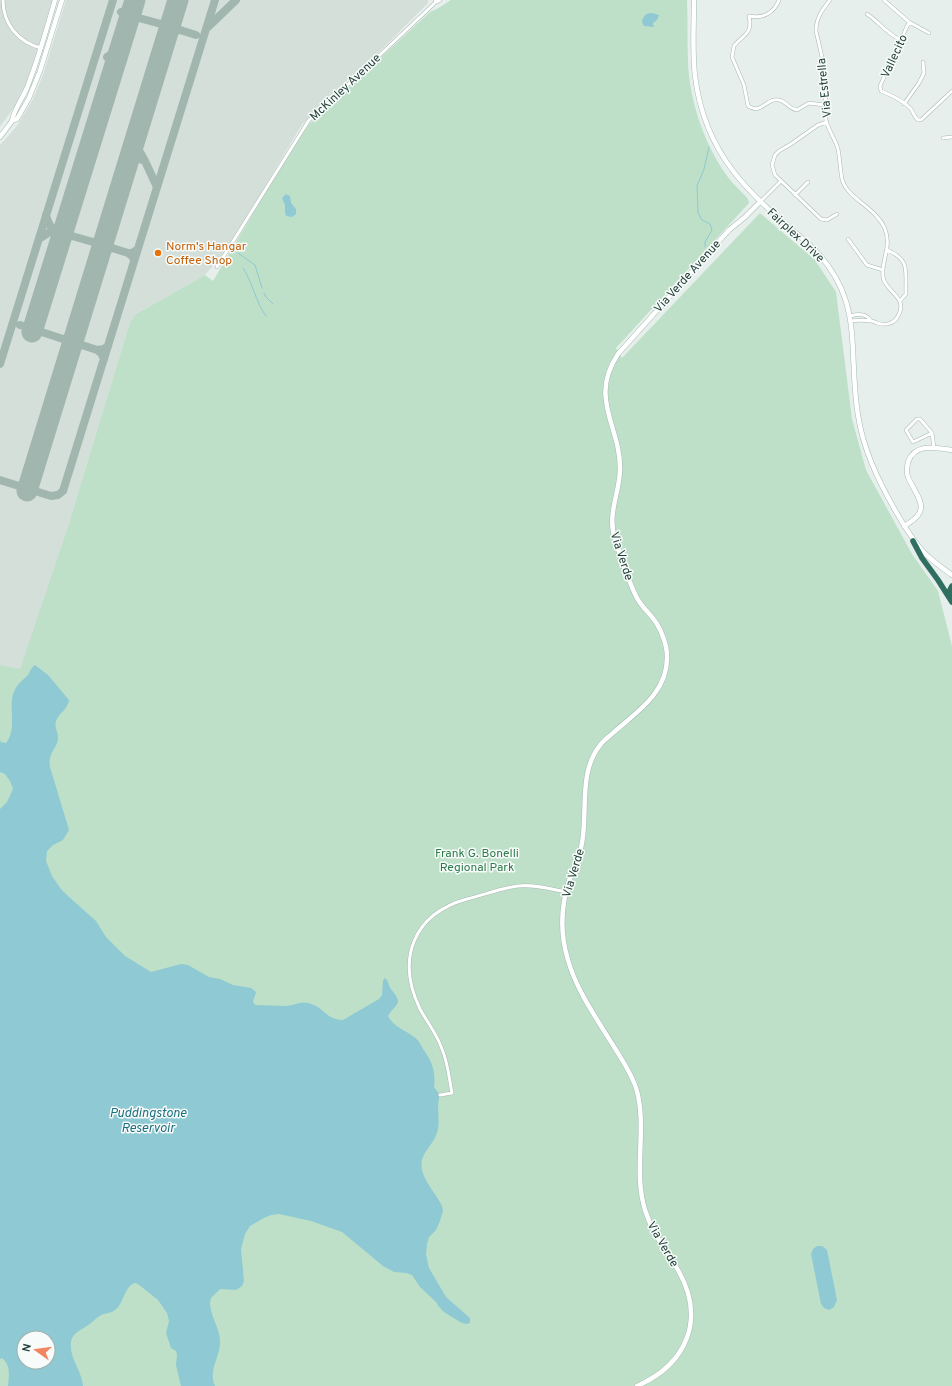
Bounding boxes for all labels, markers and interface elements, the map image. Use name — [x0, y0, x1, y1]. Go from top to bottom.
street label: Vallecito — [878, 32, 912, 81]
street label: McKinley Avenue — [307, 51, 385, 125]
street label: Via Estrella — [814, 57, 836, 119]
street label: Fairplex Drive — [763, 205, 828, 267]
street label: Via Verde Avenue — [651, 237, 725, 317]
place label: Norm's Hangar Coffee Shop — [166, 239, 247, 269]
marker: Norm's Hangar Coffee Shop — [153, 248, 163, 258]
street label: Via Verde — [606, 530, 636, 583]
park label: Frank G. Bonelli Regional Park — [435, 846, 519, 876]
street label: Via Verde — [559, 847, 589, 900]
water label: Puddingstone Reservoir — [109, 1106, 187, 1137]
street label: Via Verde — [643, 1219, 682, 1270]
north arrow — [16, 1330, 56, 1370]
text: N — [20, 1342, 35, 1353]

